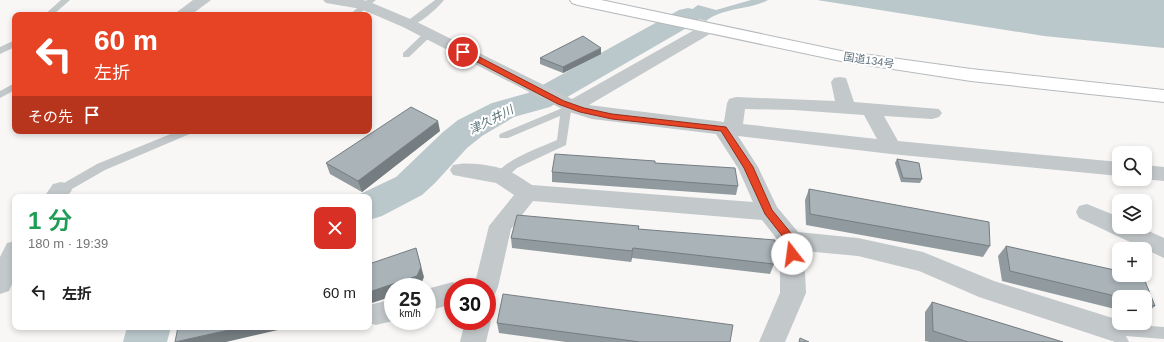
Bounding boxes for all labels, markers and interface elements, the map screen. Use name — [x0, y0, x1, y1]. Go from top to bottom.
text: 60 m — [94, 25, 158, 56]
icon: left — [28, 28, 80, 80]
pin — [446, 35, 480, 69]
icon: arrive — [452, 41, 474, 63]
street label: 国道134号 — [843, 50, 895, 70]
text: 左折 — [94, 63, 130, 83]
water label: 津久井川 — [466, 102, 517, 137]
icon: arrive — [81, 104, 103, 126]
text: その先 — [28, 108, 73, 125]
map controls — [1112, 146, 1152, 330]
button: search — [1112, 146, 1152, 186]
button: layers — [1112, 194, 1152, 234]
text: 1 分 — [28, 207, 72, 234]
button: close — [314, 207, 356, 249]
position arrow — [771, 233, 813, 275]
text: 180 m · 19:39 — [28, 236, 108, 251]
button: + — [1112, 242, 1152, 282]
speed limit sign: 30 — [444, 278, 496, 330]
icon: left — [28, 281, 50, 303]
text: 60 m — [323, 284, 356, 301]
text: 左折 — [62, 285, 92, 302]
text: 25 — [399, 288, 421, 310]
button: − — [1112, 290, 1152, 330]
text: km/h — [399, 308, 421, 319]

